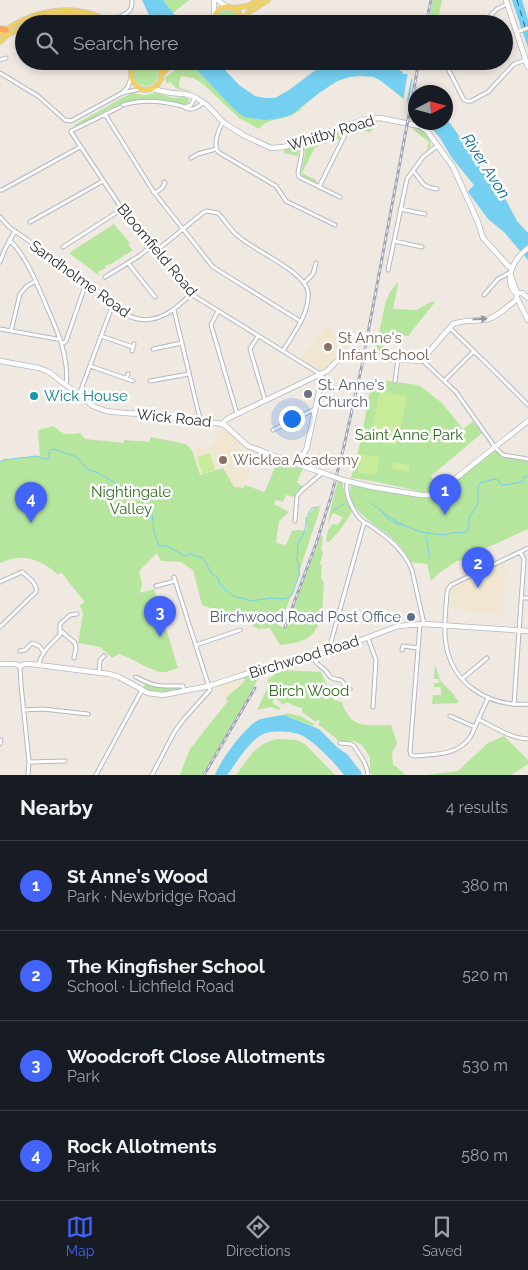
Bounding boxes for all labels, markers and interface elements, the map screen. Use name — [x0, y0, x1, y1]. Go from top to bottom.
search box — [15, 15, 513, 70]
icon: search — [33, 29, 61, 57]
text: Search here — [73, 32, 179, 54]
north arrow — [408, 85, 453, 130]
street label: Whitby Road — [286, 111, 376, 155]
water label: River Avon — [458, 130, 514, 202]
street label: Bloomfield Road — [113, 200, 201, 300]
street label: Sandholme Road — [26, 237, 134, 321]
one-way arrow — [472, 315, 488, 323]
place label: St Anne's Infant School — [338, 329, 430, 364]
marker: St Anne's Infant School — [322, 341, 334, 353]
place label: St. Anne's Church — [318, 376, 385, 411]
place label: Wick House — [44, 387, 128, 405]
marker: St. Anne's Church — [302, 388, 314, 400]
marker: Wick House — [28, 390, 40, 402]
street label: Wick Road — [136, 405, 212, 431]
your location — [279, 406, 305, 432]
park label: Saint Anne Park — [355, 426, 463, 444]
place label: Wicklea Academy — [233, 451, 359, 469]
marker: Wicklea Academy — [217, 454, 229, 466]
pin: 1 — [429, 474, 461, 515]
pin: 4 — [15, 482, 47, 523]
park label: Nightingale Valley — [91, 483, 171, 518]
pin: 2 — [462, 547, 494, 588]
pin: 3 — [144, 596, 176, 637]
place label: Birchwood Road Post Office — [210, 608, 401, 626]
marker: Birchwood Road Post Office — [405, 611, 417, 623]
street label: Birchwood Road — [247, 632, 361, 682]
park label: Birch Wood — [269, 682, 349, 700]
text: Nearby — [20, 795, 93, 820]
text: 4 results — [446, 798, 508, 817]
text: St Anne's Wood — [67, 865, 208, 887]
text: 1 — [32, 876, 40, 895]
text: 380 m — [461, 876, 508, 895]
text: Park · Newbridge Road — [67, 887, 236, 906]
text: The Kingfisher School — [67, 955, 265, 977]
text: 2 — [31, 966, 41, 985]
text: 520 m — [462, 966, 508, 985]
text: School · Lichfield Road — [67, 977, 234, 996]
text: Woodcroft Close Allotments — [67, 1045, 325, 1067]
text: 3 — [32, 1056, 40, 1075]
text: 530 m — [462, 1056, 508, 1075]
text: Park — [67, 1067, 100, 1086]
text: Rock Allotments — [67, 1135, 217, 1157]
text: 4 — [31, 1146, 41, 1165]
text: 580 m — [461, 1146, 508, 1165]
text: Park — [67, 1157, 100, 1176]
tab: Map — [66, 1213, 94, 1259]
tab: Directions — [226, 1213, 291, 1259]
tab: Saved — [422, 1213, 462, 1259]

